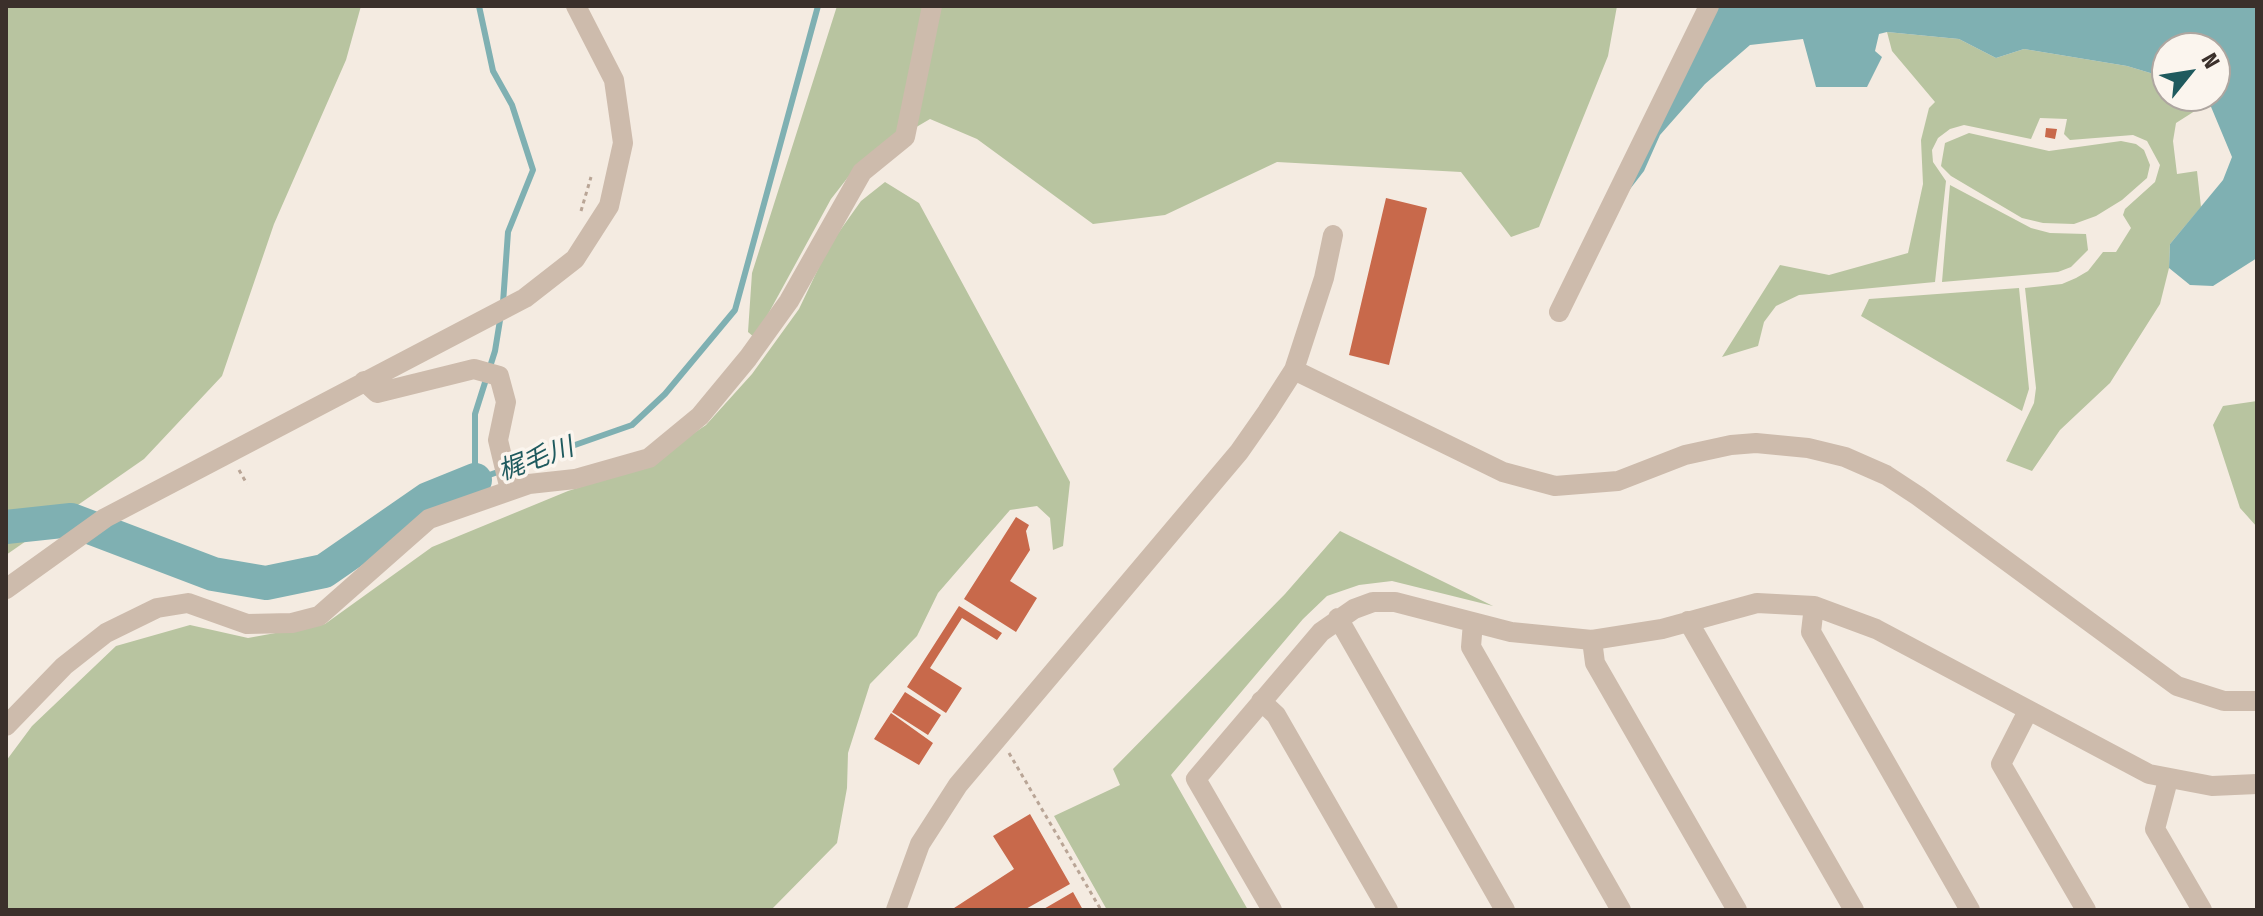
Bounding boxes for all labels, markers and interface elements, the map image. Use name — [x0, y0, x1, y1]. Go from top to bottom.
north arrow — [2151, 32, 2231, 112]
text: N — [2195, 48, 2225, 73]
water label: 梶毛川 — [494, 432, 578, 488]

